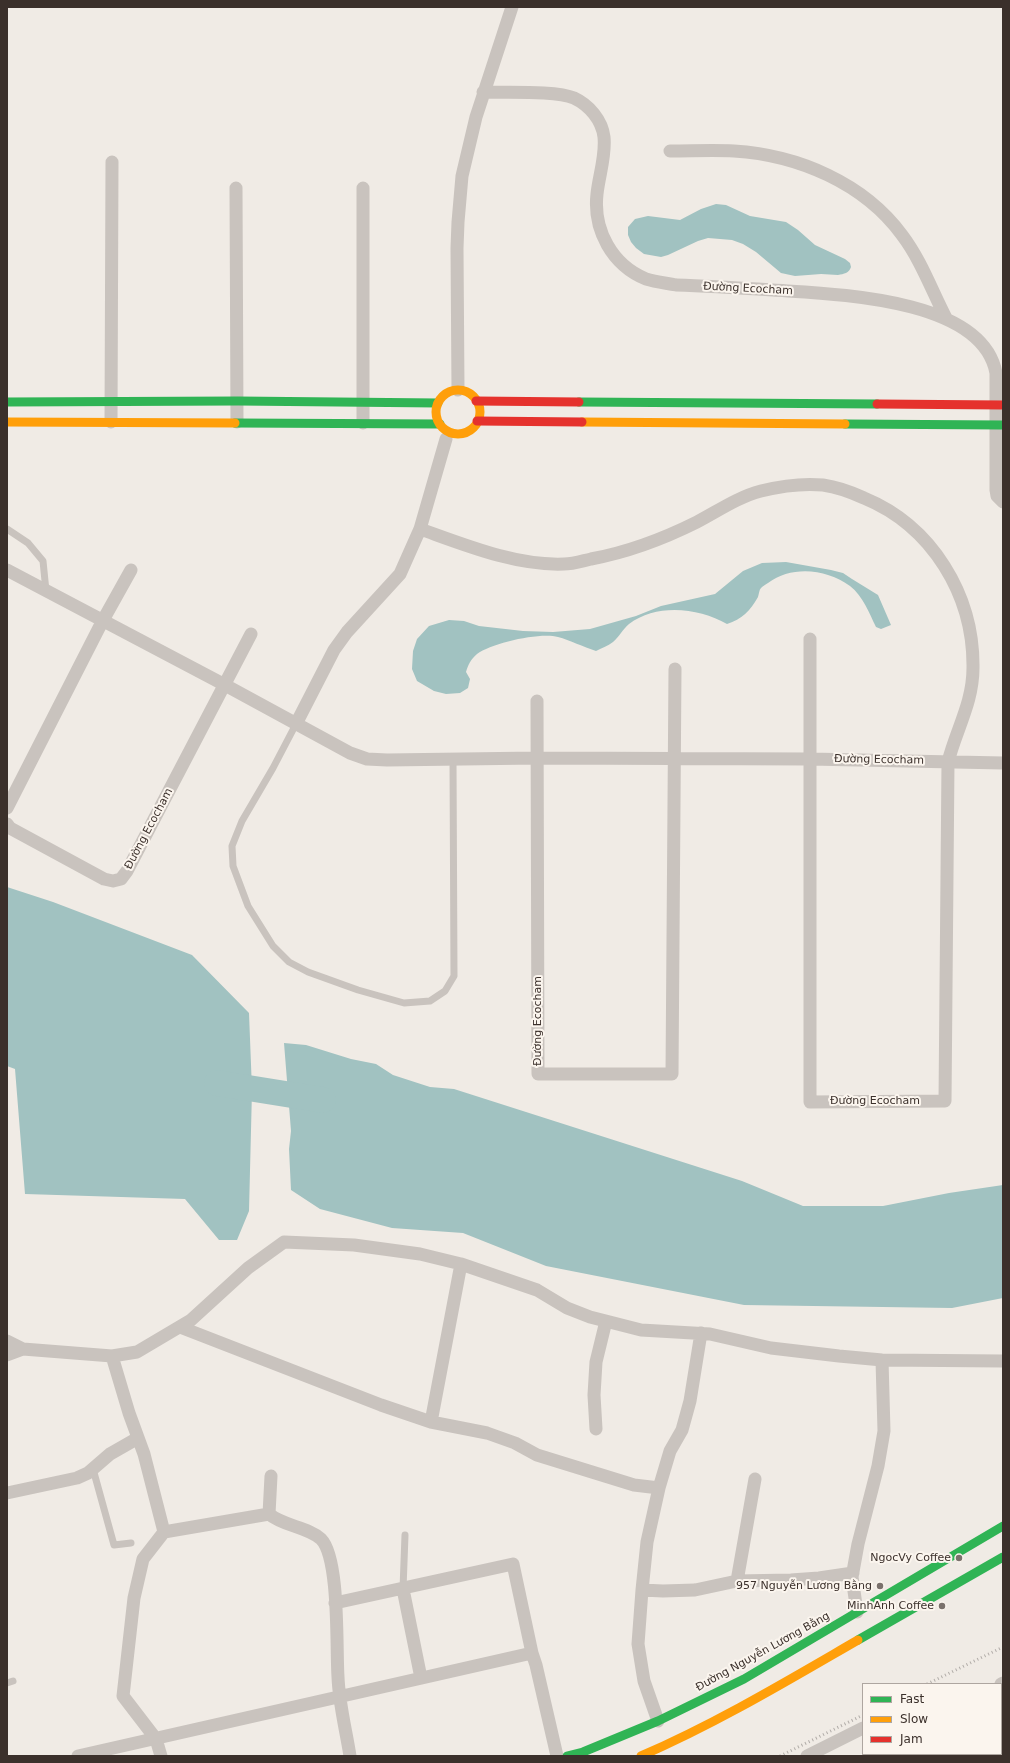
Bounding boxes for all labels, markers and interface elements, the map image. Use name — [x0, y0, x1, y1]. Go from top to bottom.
street label: Đường Ecocham — [703, 280, 793, 298]
street label: Đường Ecocham — [834, 753, 924, 767]
street label: Đường Ecocham — [122, 786, 176, 872]
street label: Đường Ecocham — [531, 976, 545, 1066]
street label: Đường Ecocham — [830, 1094, 920, 1108]
place label: NgocVy Coffee — [870, 1551, 951, 1565]
marker: NgocVy Coffee — [954, 1553, 964, 1563]
place label: 957 Nguyễn Lương Bằng — [736, 1579, 872, 1593]
marker: 957 Nguyễn Lương Bằng — [875, 1581, 885, 1591]
place label: MinhAnh Coffee — [847, 1599, 934, 1613]
marker: MinhAnh Coffee — [937, 1601, 947, 1611]
street label: Đường Nguyễn Lương Bằng — [694, 1610, 832, 1694]
legend — [862, 1683, 1002, 1755]
text: Fast — [900, 1692, 924, 1706]
text: Slow — [900, 1712, 928, 1726]
text: Jam — [900, 1732, 923, 1746]

